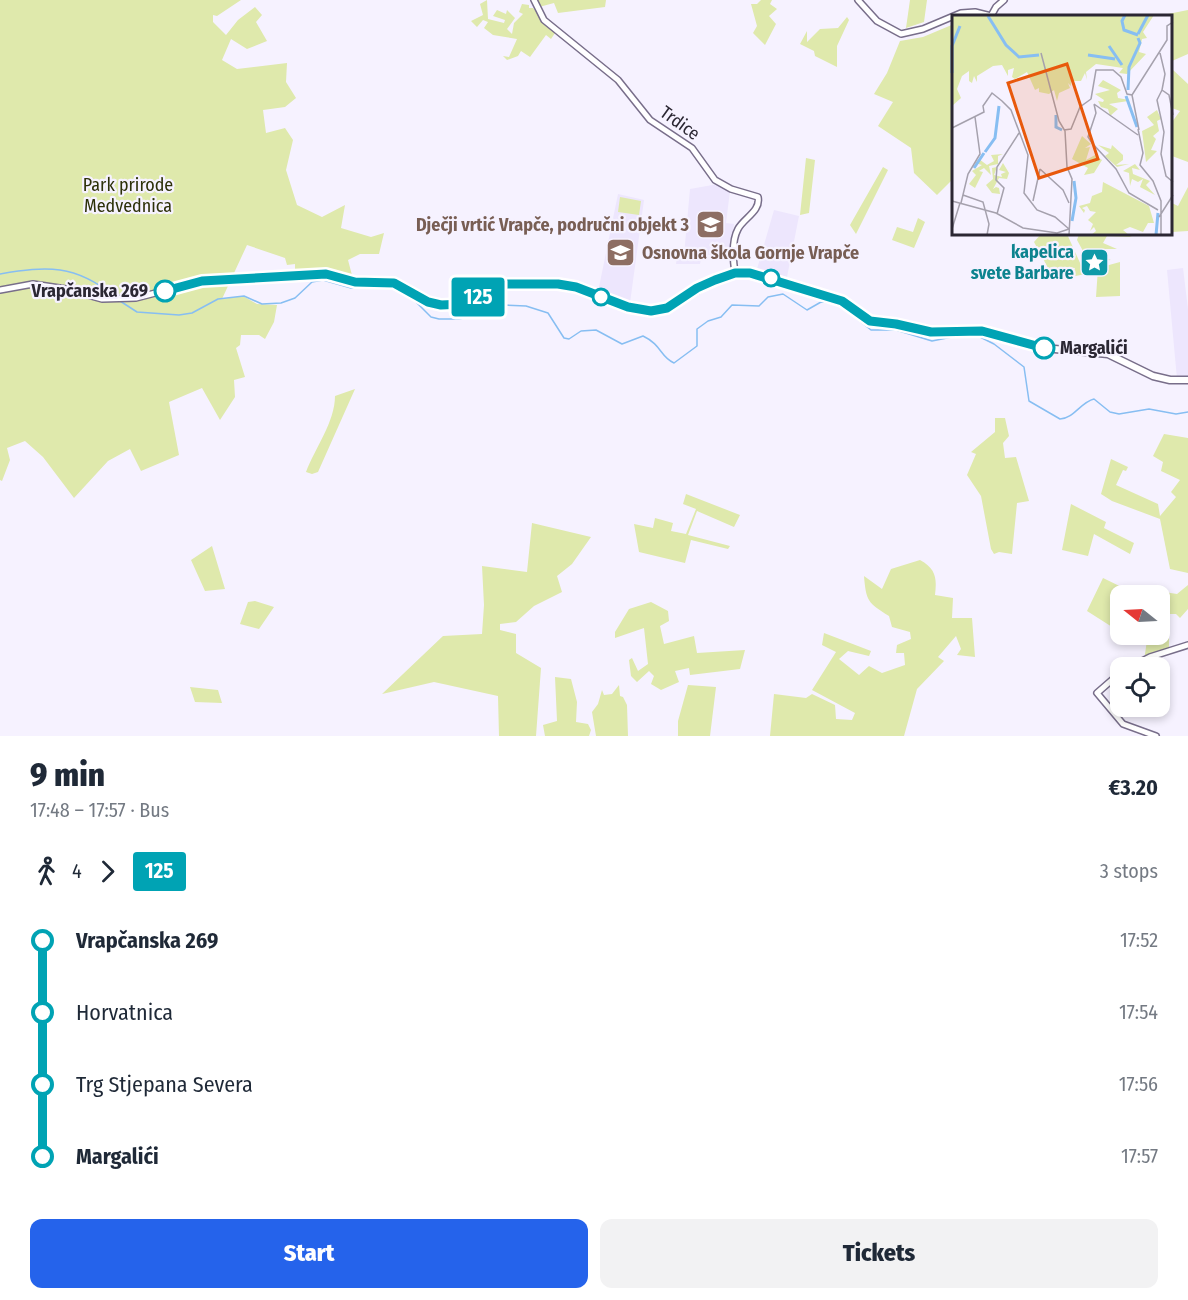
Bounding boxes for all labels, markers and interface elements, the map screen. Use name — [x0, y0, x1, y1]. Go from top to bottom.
inset map — [952, 15, 1173, 236]
street label: Trdice — [656, 101, 704, 145]
park label: Park prirode Medvednica — [83, 174, 173, 217]
school or university icon: Dječji vrtić Vrapče, područni objekt 3 — [694, 209, 726, 241]
place label: Dječji vrtić Vrapče, područni objekt 3 — [416, 214, 689, 236]
school or university icon: Osnovna škola Gornje Vrapče — [605, 237, 637, 269]
place label: kapelica svete Barbare — [971, 241, 1074, 284]
place label: Osnovna škola Gornje Vrapče — [642, 242, 859, 264]
place icon: kapelica svete Barbare — [1079, 246, 1111, 278]
unlabelled marker — [762, 269, 780, 287]
line badge: 125 — [444, 278, 512, 316]
place label: Vrapčanska 269 — [31, 280, 148, 302]
marker: Vrapčanska 269 — [154, 280, 176, 302]
text: 125 — [464, 284, 492, 310]
unlabelled marker — [592, 288, 610, 306]
marker: Margalići — [1033, 337, 1055, 359]
place label: Margalići — [1060, 337, 1128, 359]
north arrow — [1110, 585, 1170, 645]
map controls — [1110, 585, 1170, 717]
button: locate — [1110, 657, 1170, 717]
text: 9 min — [30, 755, 105, 795]
text: €3.20 — [1109, 774, 1158, 801]
text: 17:48 – 17:57 · Bus — [30, 798, 169, 822]
icon: walk — [30, 855, 63, 888]
icon: forward — [91, 855, 124, 888]
text: 125 — [145, 858, 174, 884]
text: 4 — [72, 859, 82, 883]
text: 3 stops — [1100, 859, 1158, 883]
text: Vrapčanska 269 — [76, 927, 218, 954]
text: 17:52 — [1120, 928, 1158, 952]
text: Horvatnica — [76, 999, 173, 1026]
text: 17:54 — [1119, 1000, 1158, 1024]
text: Trg Stjepana Severa — [76, 1071, 253, 1098]
text: 17:56 — [1119, 1072, 1158, 1096]
text: Margalići — [76, 1143, 159, 1170]
text: 17:57 — [1121, 1144, 1158, 1168]
button: Start — [30, 1219, 588, 1288]
button: Tickets — [600, 1219, 1158, 1288]

